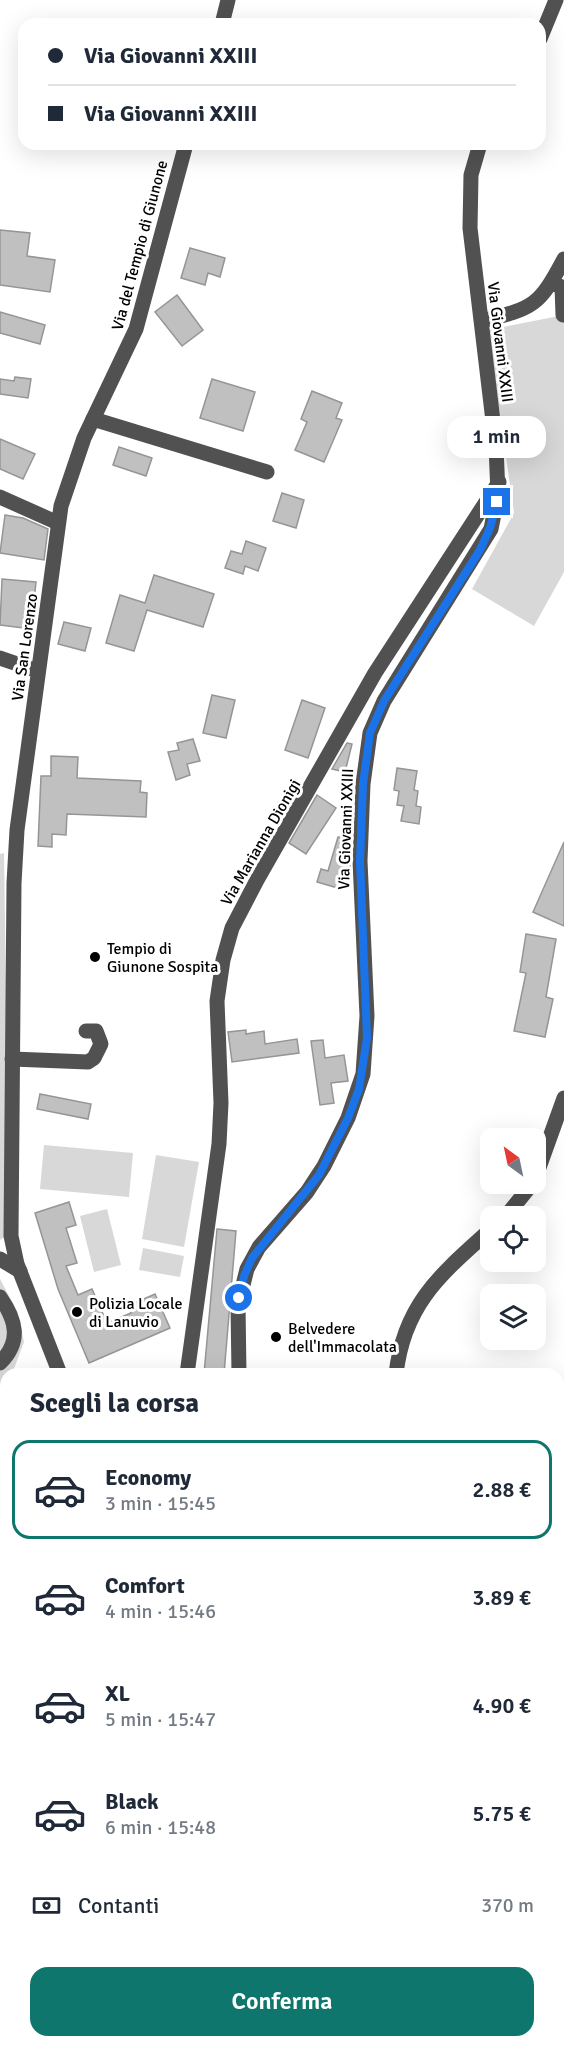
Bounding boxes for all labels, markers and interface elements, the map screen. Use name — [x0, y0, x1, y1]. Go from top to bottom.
text: Via Giovanni XXIII — [84, 42, 257, 69]
text: Via Giovanni XXIII — [84, 100, 257, 127]
street label: Via del Tempio di Giunone — [108, 158, 172, 332]
street label: Via Giovanni XXIII — [483, 281, 517, 404]
callout: 1 min — [448, 415, 546, 457]
text: 1 min — [473, 424, 520, 449]
route end — [483, 488, 510, 515]
street label: Via San Lorenzo — [8, 592, 42, 702]
street label: Via Giovanni XXIII — [334, 768, 358, 890]
street label: Via Marianna Dionigi — [217, 776, 305, 909]
place label: Tempio di Giunone Sospita — [107, 939, 218, 977]
marker: Tempio di Giunone Sospita — [88, 950, 102, 964]
north arrow — [480, 1128, 546, 1194]
map controls — [480, 1128, 546, 1350]
button: locate — [480, 1206, 546, 1272]
route start — [225, 1284, 252, 1311]
button: layers — [480, 1284, 546, 1350]
place label: Polizia Locale di Lanuvio — [89, 1294, 182, 1332]
marker: Polizia Locale di Lanuvio — [70, 1305, 84, 1319]
place label: Belvedere dell'Immacolata — [288, 1319, 397, 1357]
marker: Belvedere dell'Immacolata — [269, 1330, 283, 1344]
text: Scegli la corsa — [30, 1387, 199, 1420]
icon: car — [33, 1463, 87, 1517]
text: Economy — [105, 1464, 191, 1491]
text: 2.88 € — [473, 1476, 531, 1503]
text: 3 min · 15:45 — [105, 1491, 216, 1516]
icon: car — [33, 1571, 87, 1625]
text: Comfort — [105, 1572, 185, 1599]
text: 3.89 € — [473, 1584, 531, 1611]
text: 4 min · 15:46 — [105, 1599, 216, 1624]
icon: car — [33, 1679, 87, 1733]
text: XL — [105, 1680, 130, 1707]
text: 4.90 € — [473, 1692, 531, 1719]
text: 5 min · 15:47 — [105, 1707, 216, 1732]
icon: car — [33, 1787, 87, 1841]
text: Black — [105, 1788, 159, 1815]
text: 5.75 € — [473, 1800, 531, 1827]
text: 6 min · 15:48 — [105, 1815, 216, 1840]
icon: cash — [30, 1889, 63, 1922]
text: Contanti — [78, 1892, 159, 1919]
text: 370 m — [481, 1893, 534, 1918]
button: Conferma — [30, 1967, 534, 2036]

